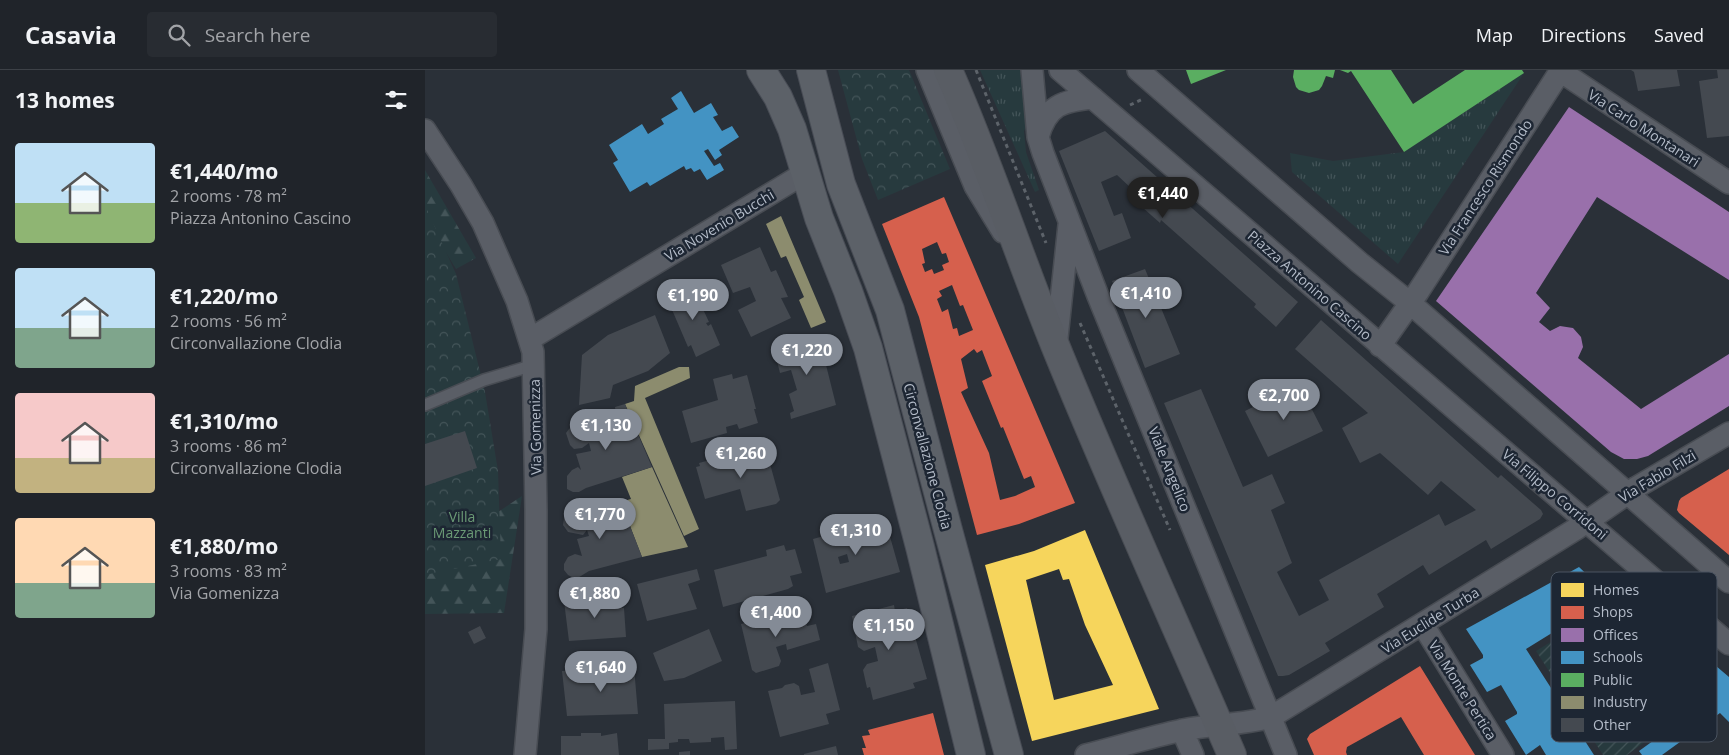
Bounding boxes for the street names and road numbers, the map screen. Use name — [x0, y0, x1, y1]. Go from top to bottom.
street label: Via Carlo Montanari — [1585, 85, 1703, 171]
street label: Via Francesco Rismondo — [1434, 115, 1536, 259]
street label: Via Novenio Bucchi — [661, 185, 777, 265]
street label: Piazza Antonino Cascino — [1244, 226, 1376, 344]
street label: Via Gomenizza — [525, 379, 545, 475]
street label: Circonvallazione Clodia — [899, 381, 957, 531]
street label: Viale Angelico — [1144, 424, 1196, 514]
street label: Via Filippo Corridoni — [1498, 444, 1612, 544]
street label: Via Fabio Filzi — [1615, 445, 1699, 507]
street label: Via Euclide Turba — [1378, 582, 1482, 658]
street label: Via Monte Pertica — [1425, 636, 1501, 744]

